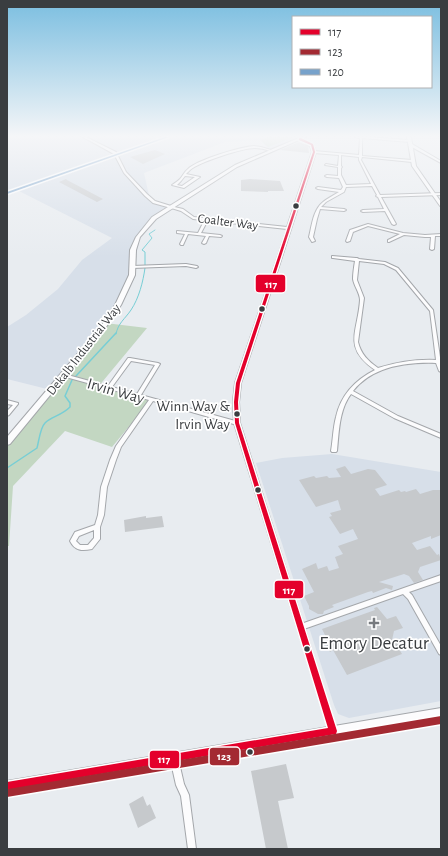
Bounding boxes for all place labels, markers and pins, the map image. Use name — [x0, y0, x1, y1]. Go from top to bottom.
unlabelled marker — [291, 201, 301, 211]
unlabelled marker — [257, 304, 267, 314]
place label: Winn Way & Irvin Way — [157, 399, 231, 432]
marker: Winn Way & Irvin Way — [232, 409, 242, 419]
unlabelled marker — [253, 485, 263, 495]
marker: Emory Decatur — [368, 617, 380, 629]
place label: Emory Decatur — [319, 634, 429, 653]
unlabelled marker — [302, 644, 312, 654]
unlabelled marker — [245, 747, 255, 757]

